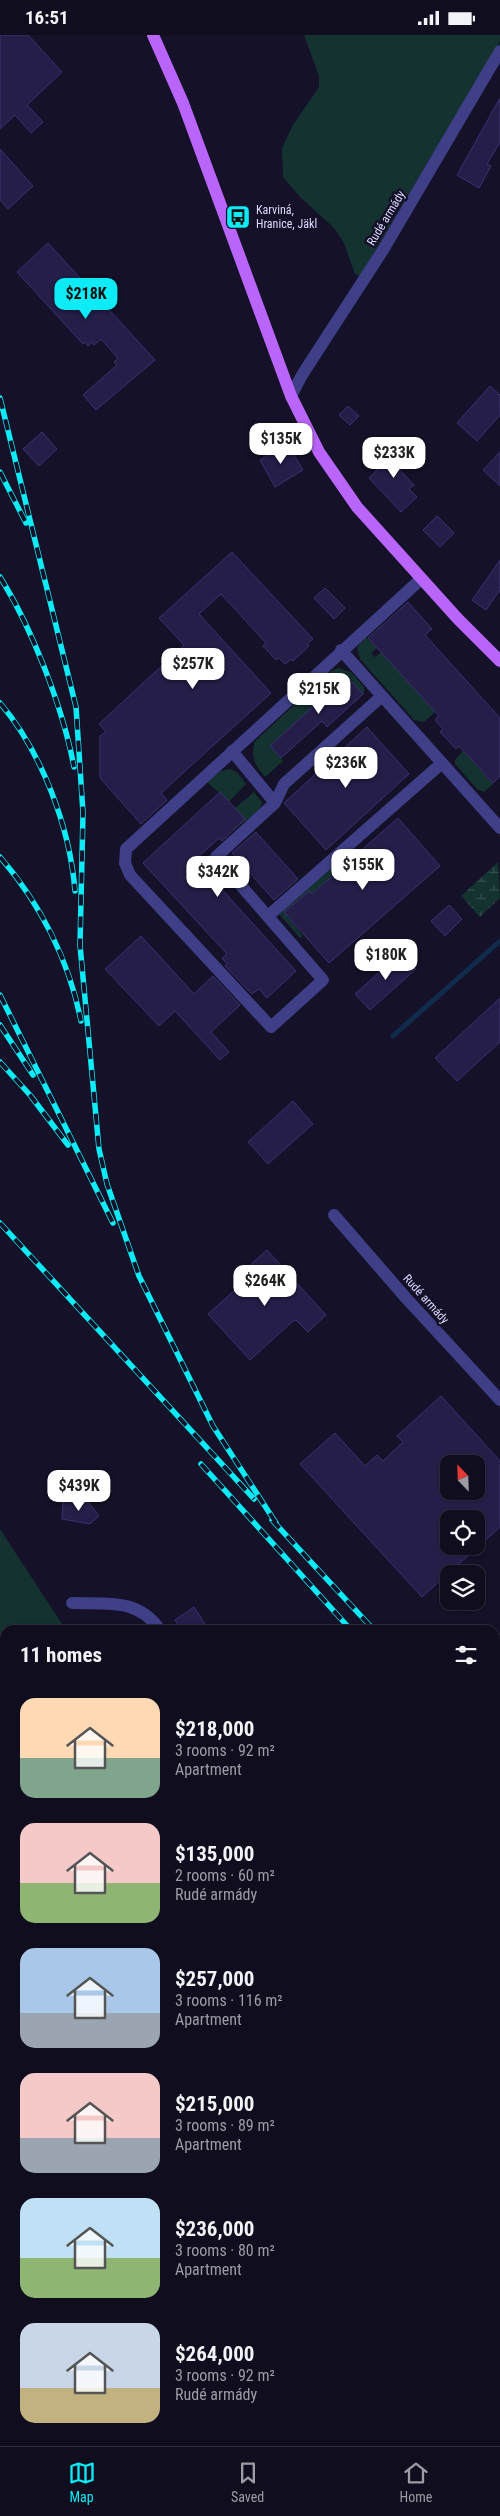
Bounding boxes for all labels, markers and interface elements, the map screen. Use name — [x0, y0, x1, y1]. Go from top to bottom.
text: 16:51 — [25, 6, 69, 29]
street label: Rudé armády — [364, 188, 408, 248]
place label: Karviná, Hranice, Jäkl — [256, 203, 317, 231]
bus stop icon: Karviná, Hranice, Jäkl — [225, 204, 251, 230]
pin: $218K — [51, 277, 121, 320]
text: $218K — [65, 284, 107, 303]
pin: $135K — [246, 423, 316, 465]
text: $135K — [260, 429, 302, 448]
pin: $233K — [359, 437, 429, 479]
text: $233K — [373, 443, 415, 462]
pin: $257K — [158, 647, 228, 690]
text: $257K — [172, 654, 214, 673]
pin: $215K — [284, 673, 354, 715]
text: $215K — [298, 679, 340, 698]
pin: $236K — [311, 747, 381, 789]
text: $236K — [325, 753, 367, 772]
pin: $155K — [328, 849, 398, 891]
pin: $342K — [183, 855, 253, 898]
text: $155K — [342, 855, 384, 874]
text: $342K — [197, 862, 239, 881]
pin: $180K — [351, 939, 421, 981]
text: $180K — [365, 945, 407, 964]
pin: $264K — [230, 1265, 300, 1307]
text: $264K — [244, 1271, 286, 1290]
street label: Rudé armády — [400, 1271, 452, 1327]
north arrow — [440, 1455, 485, 1500]
map controls — [440, 1455, 485, 1610]
pin: $439K — [44, 1469, 114, 1512]
text: $439K — [58, 1476, 100, 1495]
button: locate — [440, 1510, 485, 1555]
button: layers — [440, 1565, 485, 1610]
icon: filters — [452, 1641, 480, 1669]
text: 11 homes — [20, 1643, 102, 1667]
text: $218,000 — [175, 1717, 254, 1741]
icon: home — [60, 1718, 120, 1778]
text: 3 rooms · 92 m² — [175, 1741, 275, 1760]
text: Apartment — [175, 1760, 242, 1779]
text: $135,000 — [175, 1842, 254, 1866]
icon: home — [60, 1843, 120, 1903]
text: 2 rooms · 60 m² — [175, 1866, 275, 1885]
text: Rudé armády — [175, 1885, 257, 1904]
text: $257,000 — [175, 1967, 254, 1991]
icon: home — [60, 1968, 120, 2028]
text: 3 rooms · 116 m² — [175, 1991, 283, 2010]
text: Apartment — [175, 2010, 242, 2029]
text: $215,000 — [175, 2092, 254, 2116]
icon: home — [60, 2093, 120, 2153]
text: 3 rooms · 89 m² — [175, 2116, 275, 2135]
text: Apartment — [175, 2135, 242, 2154]
text: $236,000 — [175, 2217, 254, 2241]
icon: home — [60, 2218, 120, 2278]
text: 3 rooms · 80 m² — [175, 2241, 275, 2260]
text: Apartment — [175, 2260, 242, 2279]
text: $264,000 — [175, 2342, 254, 2366]
icon: home — [60, 2343, 120, 2403]
text: 3 rooms · 92 m² — [175, 2366, 275, 2385]
text: Rudé armády — [175, 2385, 257, 2404]
tab: Map — [68, 2459, 96, 2505]
tab: Saved — [231, 2459, 264, 2505]
tab: Home — [400, 2459, 432, 2505]

